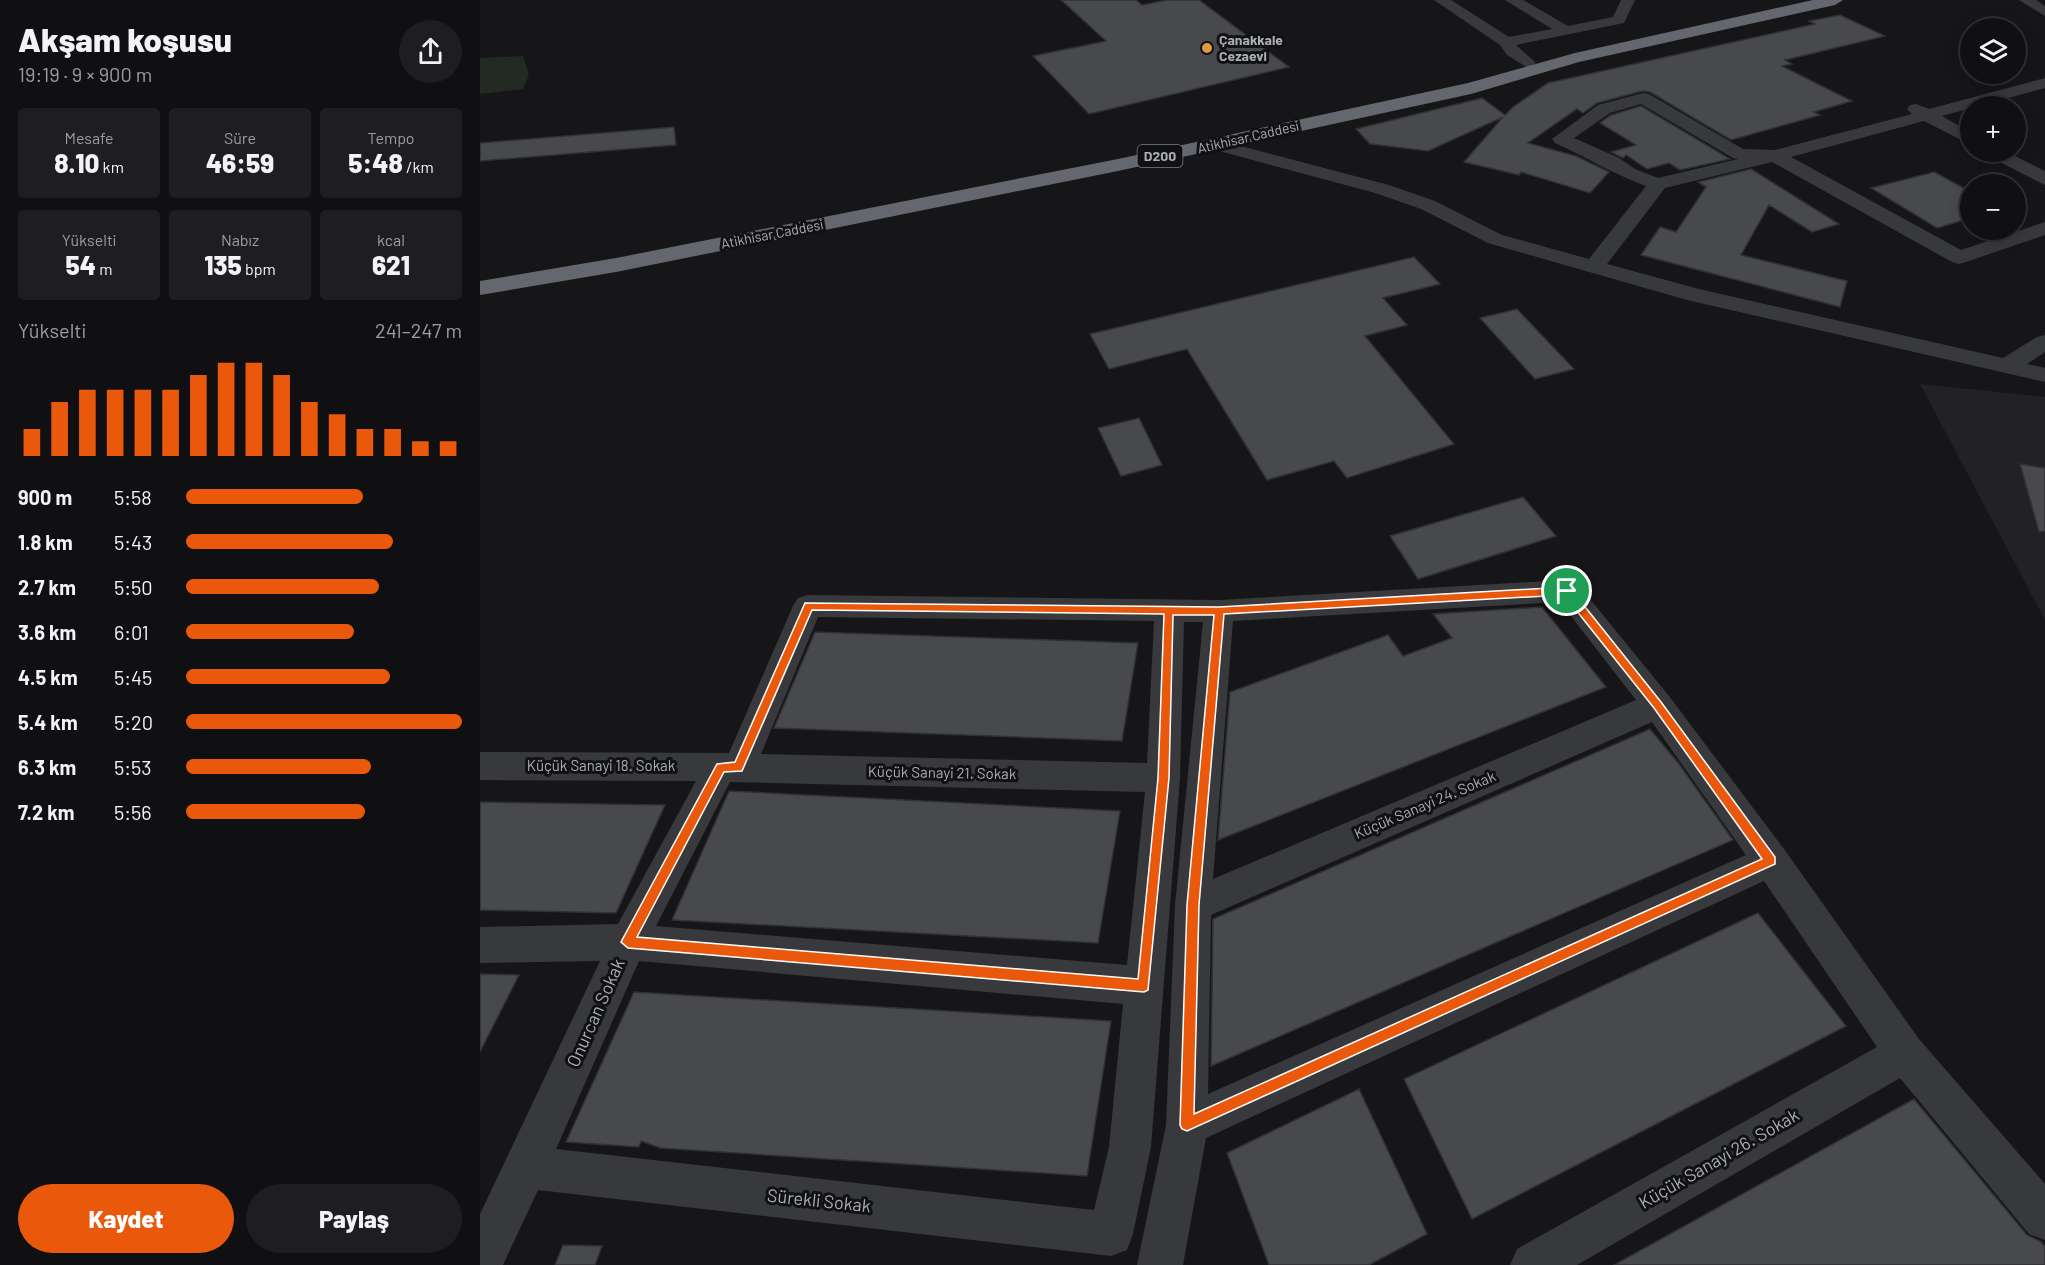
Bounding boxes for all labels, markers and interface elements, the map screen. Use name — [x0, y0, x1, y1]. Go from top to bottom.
map controls — [1960, 18, 2026, 240]
button: layers — [1960, 18, 2026, 84]
text: Akşam koşusu — [18, 19, 232, 59]
button: share — [399, 20, 462, 83]
place label: Çanakkale Cezaevi — [1219, 31, 1283, 64]
marker: Çanakkale Cezaevi — [1200, 41, 1214, 55]
text: 19:19 · 9 × 900 m — [18, 62, 152, 86]
button: + — [1960, 96, 2026, 162]
street label: Atikhisar Caddesi — [1196, 117, 1300, 156]
text: Mesafe — [64, 128, 114, 147]
text: Süre — [224, 128, 256, 147]
text: Tempo — [367, 128, 415, 147]
road number: D200 — [1138, 145, 1182, 167]
text: 8.10 — [54, 147, 99, 178]
text: 46:59 — [206, 147, 274, 178]
text: 5:48 — [348, 147, 403, 178]
text: km — [99, 157, 124, 176]
text: /km — [403, 157, 434, 176]
button: − — [1960, 174, 2026, 240]
street label: Atikhisar Caddesi — [719, 215, 824, 252]
text: Yükselti — [62, 230, 116, 249]
text: Nabız — [221, 230, 259, 249]
text: kcal — [377, 230, 405, 249]
text: 54 — [66, 249, 96, 280]
text: 135 — [204, 249, 242, 280]
text: 621 — [372, 249, 410, 280]
text: m — [96, 259, 112, 278]
text: bpm — [242, 259, 276, 278]
text: Yükselti — [18, 318, 86, 342]
text: 241–247 m — [375, 318, 462, 342]
text: 900 m — [18, 485, 72, 509]
text: 5:58 — [114, 485, 152, 509]
text: 1.8 km — [18, 530, 73, 554]
text: 5:43 — [114, 530, 152, 554]
pin — [1541, 565, 1592, 616]
icon: arrive — [1550, 574, 1583, 607]
text: 2.7 km — [18, 575, 76, 599]
text: 5:50 — [114, 575, 153, 599]
text: 3.6 km — [18, 620, 76, 644]
text: 6:01 — [114, 620, 149, 644]
text: 4.5 km — [18, 665, 78, 689]
text: 5:45 — [114, 665, 152, 689]
text: 5.4 km — [18, 710, 78, 734]
text: 5:20 — [114, 710, 153, 734]
text: 6.3 km — [18, 755, 76, 779]
text: 5:53 — [114, 755, 152, 779]
street label: Küçük Sanayi 18. Sokak — [527, 756, 676, 774]
street label: Küçük Sanayi 21. Sokak — [868, 762, 1017, 782]
street label: Küçük Sanayi 24. Sokak — [1351, 766, 1498, 842]
text: 7.2 km — [18, 800, 75, 824]
text: 5:56 — [114, 800, 152, 824]
street label: Onurcan Sokak — [561, 955, 629, 1070]
street label: Küçük Sanayi 26. Sokak — [1634, 1103, 1803, 1213]
button: Kaydet — [18, 1184, 234, 1253]
button: Paylaş — [246, 1184, 462, 1253]
street label: Sürekli Sokak — [766, 1184, 872, 1216]

